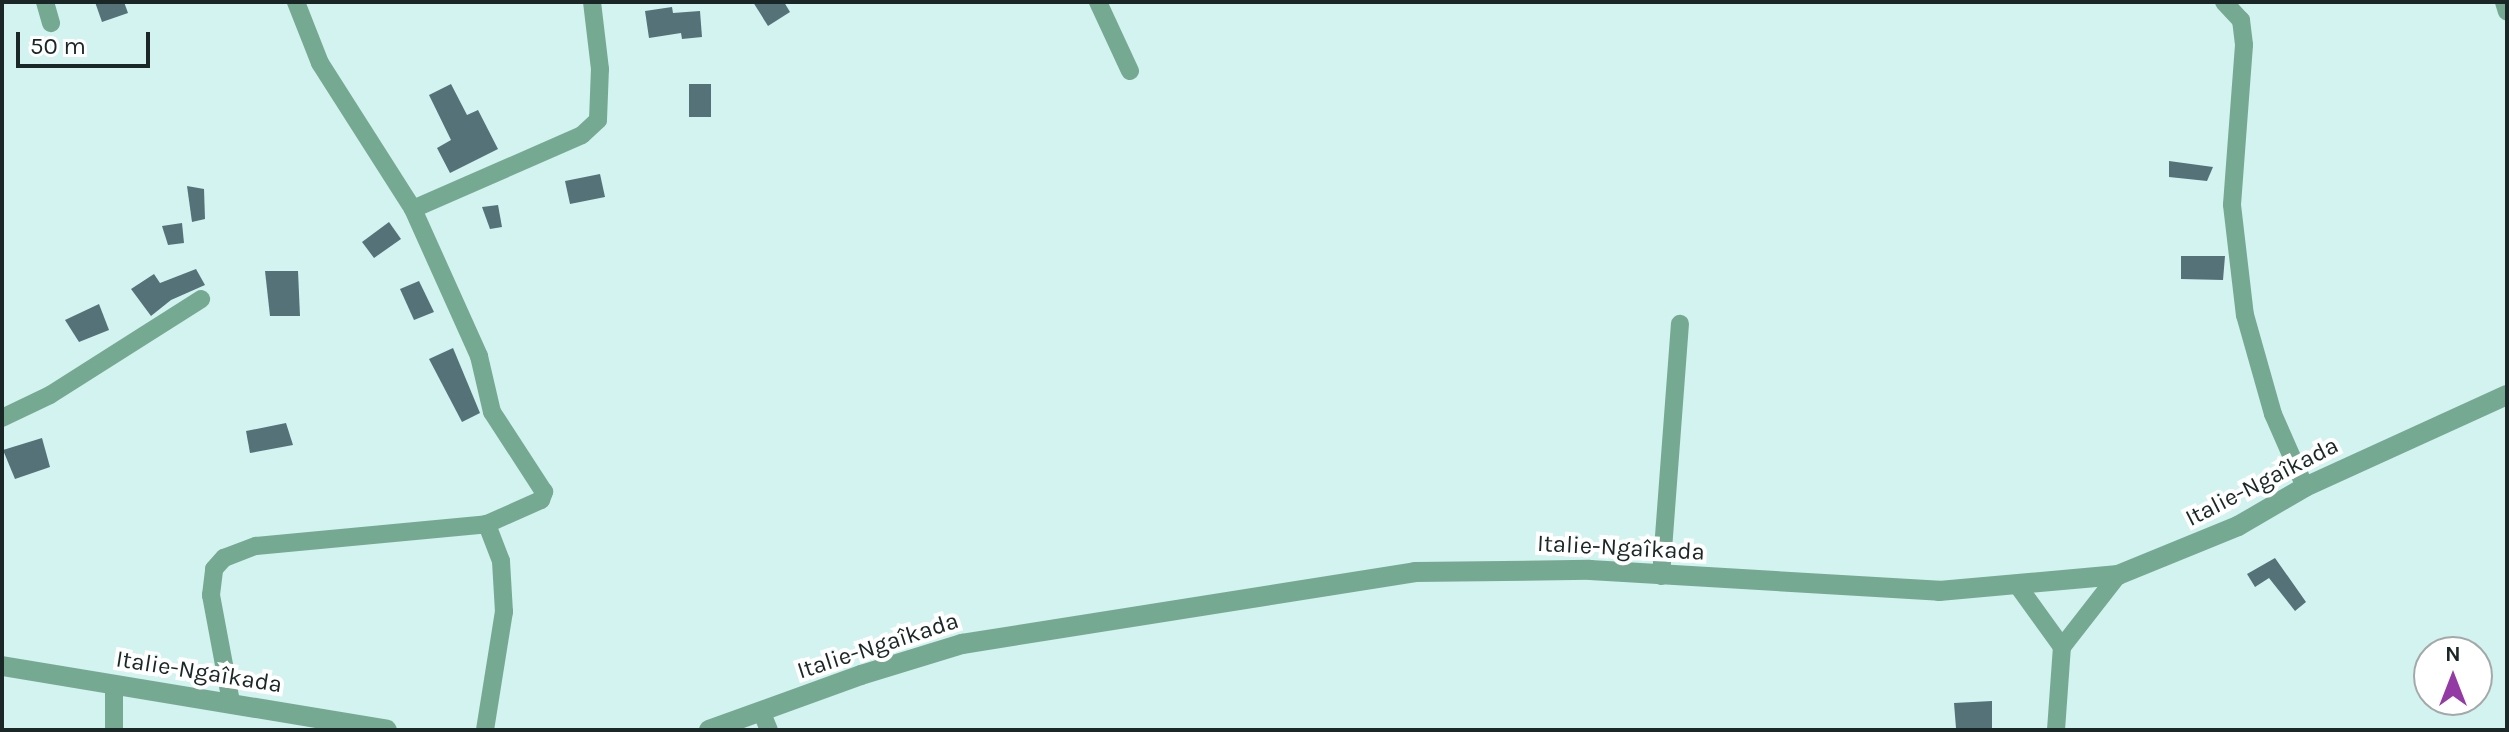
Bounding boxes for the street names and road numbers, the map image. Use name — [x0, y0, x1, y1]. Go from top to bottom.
street label: Italie-Ngaîkada — [2181, 431, 2343, 533]
street label: Italie-Ngaîkada — [1536, 529, 1706, 567]
street label: Italie-Ngaîkada — [794, 606, 962, 686]
street label: Italie-Ngaîkada — [114, 645, 284, 699]

